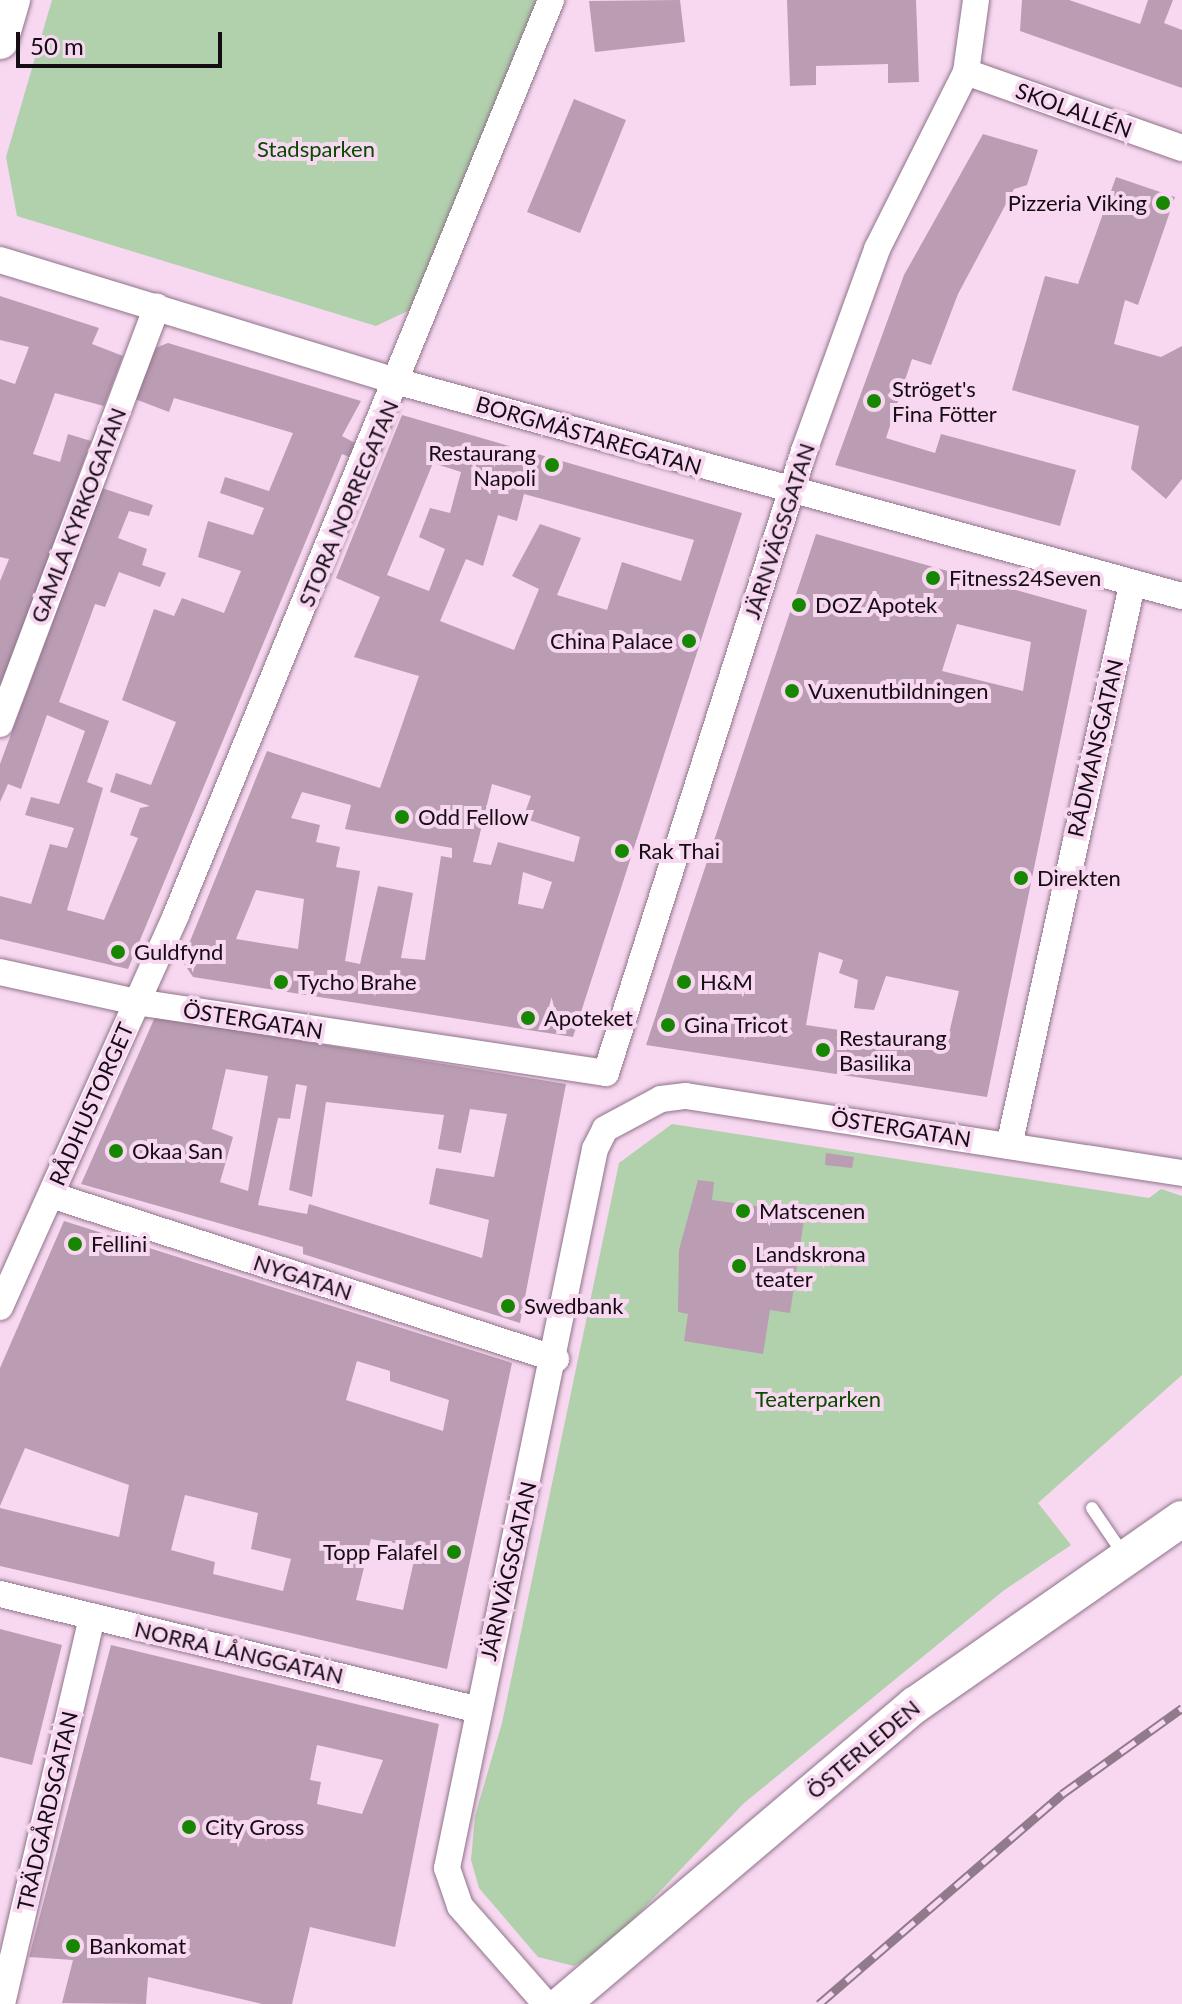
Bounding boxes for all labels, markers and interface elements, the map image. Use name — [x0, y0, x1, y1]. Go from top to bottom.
scale bar — [20, 16, 226, 66]
text: 50 m — [30, 31, 84, 60]
street label: SKOLALLÉN — [1012, 77, 1136, 143]
park label: Stadsparken — [257, 136, 375, 162]
place label: Pizzeria Viking — [1007, 190, 1147, 216]
marker: Pizzeria Viking — [1154, 194, 1172, 212]
place label: Ströget's Fina Fötter — [892, 375, 997, 426]
street label: BORGMÄSTAREGATAN — [473, 390, 705, 480]
marker: Ströget's Fina Fötter — [863, 390, 885, 412]
street label: STORA NORREGATAN — [292, 395, 404, 611]
street label: GAMLA KYRKOGATAN — [25, 403, 131, 627]
place label: Restaurang Napoli — [428, 439, 536, 490]
street label: JÄRNVÄGSGATAN — [738, 440, 820, 622]
marker: Restaurang Napoli — [543, 456, 561, 474]
place label: Fitness24Seven — [949, 565, 1101, 591]
marker: Fitness24Seven — [924, 569, 942, 587]
place label: DOZ Apotek — [815, 592, 938, 618]
marker: DOZ Apotek — [790, 596, 808, 614]
place label: China Palace — [550, 628, 673, 654]
marker: China Palace — [680, 632, 698, 650]
street label: RÅDMANSGATAN — [1062, 656, 1128, 840]
place label: Vuxenutbildningen — [808, 678, 989, 704]
marker: Vuxenutbildningen — [783, 682, 801, 700]
place label: Odd Fellow — [418, 804, 529, 830]
marker: Odd Fellow — [393, 808, 411, 826]
place label: Rak Thai — [638, 838, 721, 864]
marker: Rak Thai — [613, 842, 631, 860]
place label: Direkten — [1037, 865, 1121, 891]
marker: Direkten — [1012, 869, 1030, 887]
place label: Guldfynd — [134, 939, 223, 965]
marker: Guldfynd — [109, 943, 127, 961]
place label: Tycho Brahe — [297, 969, 417, 995]
place label: H&M — [700, 969, 753, 995]
marker: Tycho Brahe — [272, 973, 290, 991]
marker: H&M — [675, 973, 693, 991]
street label: ÖSTERGATAN — [181, 996, 325, 1044]
place label: Apoteket — [544, 1005, 633, 1031]
marker: Apoteket — [519, 1009, 537, 1027]
place label: Gina Tricot — [684, 1012, 788, 1038]
marker: Gina Tricot — [659, 1016, 677, 1034]
street label: RÅDHUSTORGET — [43, 1018, 139, 1190]
place label: Restaurang Basilika — [839, 1024, 947, 1076]
marker: Restaurang Basilika — [814, 1041, 832, 1059]
street label: ÖSTERGATAN — [829, 1104, 973, 1152]
place label: Okaa San — [132, 1138, 223, 1164]
marker: Okaa San — [107, 1142, 125, 1160]
place label: Matscenen — [759, 1198, 865, 1224]
marker: Matscenen — [734, 1202, 752, 1220]
place label: Fellini — [91, 1231, 147, 1257]
marker: Fellini — [66, 1235, 84, 1253]
place label: Landskrona teater — [755, 1240, 866, 1292]
street label: NYGATAN — [250, 1249, 356, 1305]
marker: Landskrona teater — [730, 1257, 748, 1275]
place label: Swedbank — [524, 1293, 623, 1319]
marker: Swedbank — [499, 1297, 517, 1315]
park label: Teaterparken — [755, 1386, 881, 1412]
street label: JÄRNVÄGSGATAN — [475, 1479, 541, 1663]
place label: Topp Falafel — [323, 1539, 438, 1565]
marker: Topp Falafel — [445, 1543, 463, 1561]
street label: NORRA LÅNGGATAN — [132, 1615, 346, 1689]
street label: ÖSTERLEDEN — [801, 1694, 925, 1804]
street label: TRÄDGÅRDSGATAN — [11, 1709, 83, 1913]
place label: City Gross — [205, 1814, 305, 1840]
marker: City Gross — [180, 1818, 198, 1836]
place label: Bankomat — [89, 1933, 186, 1959]
marker: Bankomat — [64, 1937, 82, 1955]

